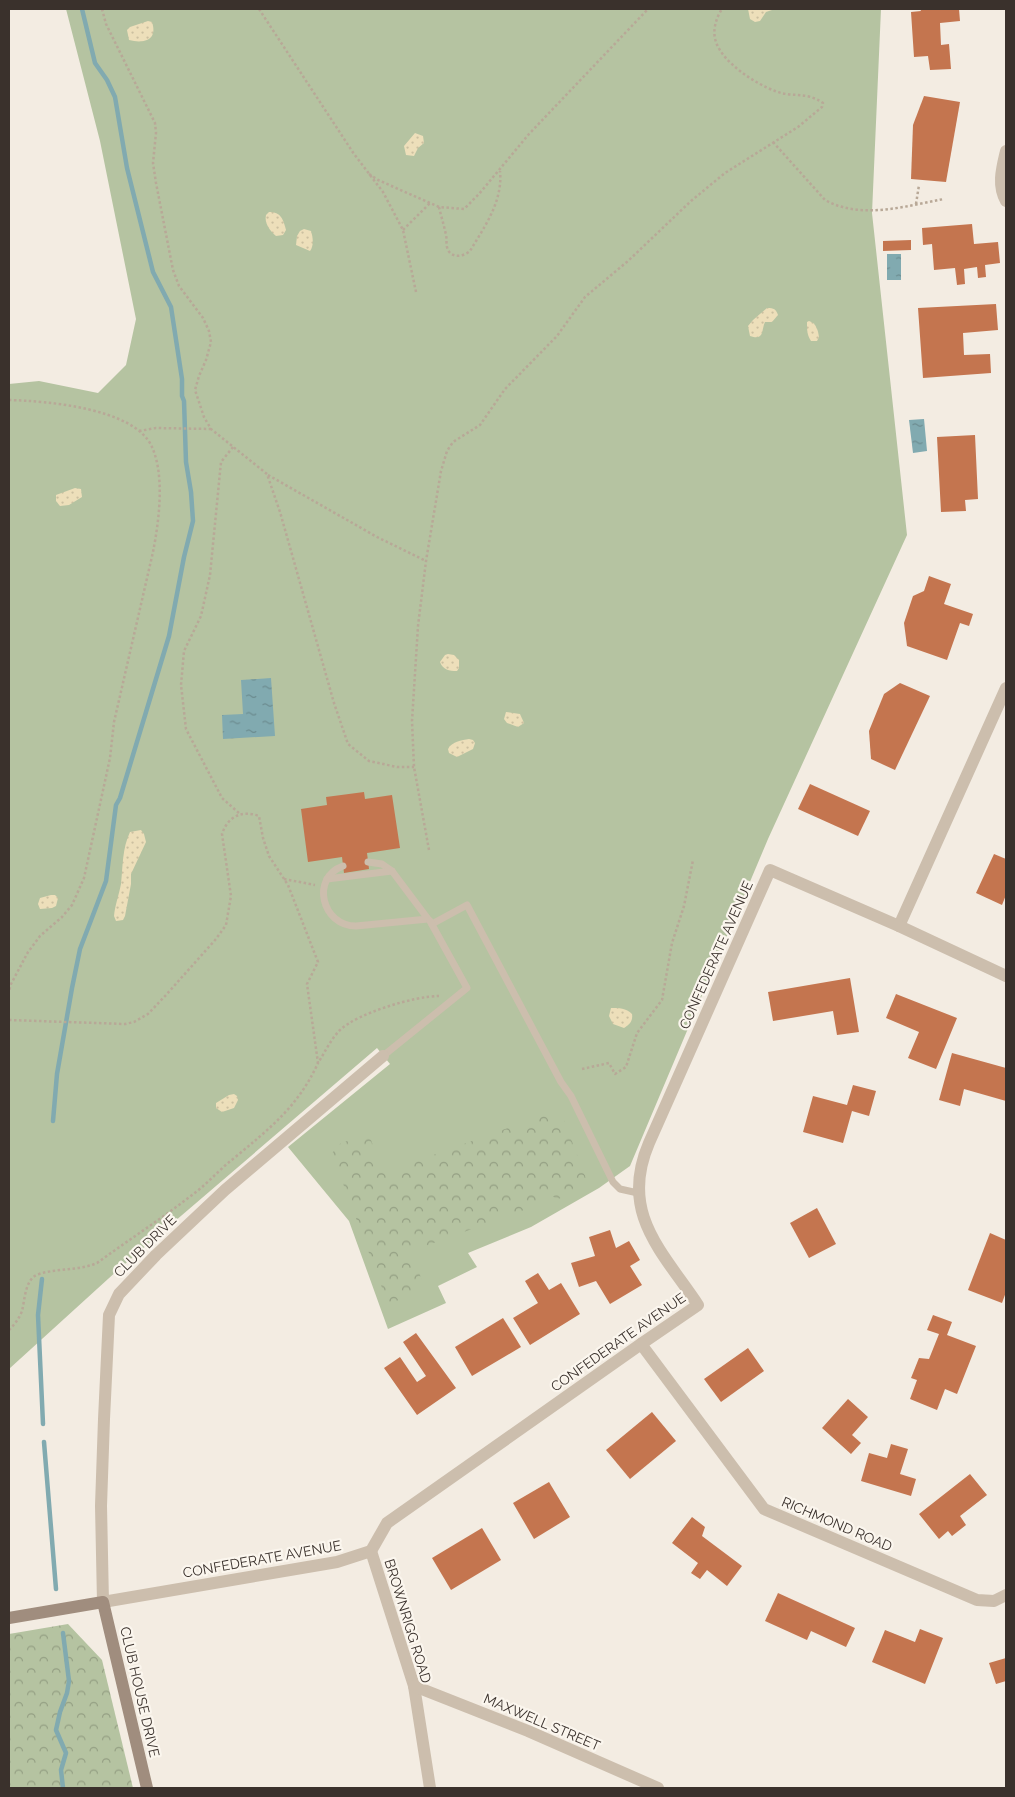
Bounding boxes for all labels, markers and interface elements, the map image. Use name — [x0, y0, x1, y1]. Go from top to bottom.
street label: CONFEDERATE AVENUE — [676, 878, 756, 1032]
street label: CLUB DRIVE — [111, 1212, 179, 1280]
street label: CONFEDERATE AVENUE — [548, 1289, 688, 1395]
street label: RICHMOND ROAD — [779, 1493, 895, 1555]
street label: CONFEDERATE AVENUE — [182, 1537, 342, 1581]
street label: BROWNRIGG ROAD — [381, 1557, 435, 1685]
street label: CLUB HOUSE DRIVE — [117, 1625, 163, 1759]
street label: MAXWELL STREET — [481, 1690, 603, 1754]

